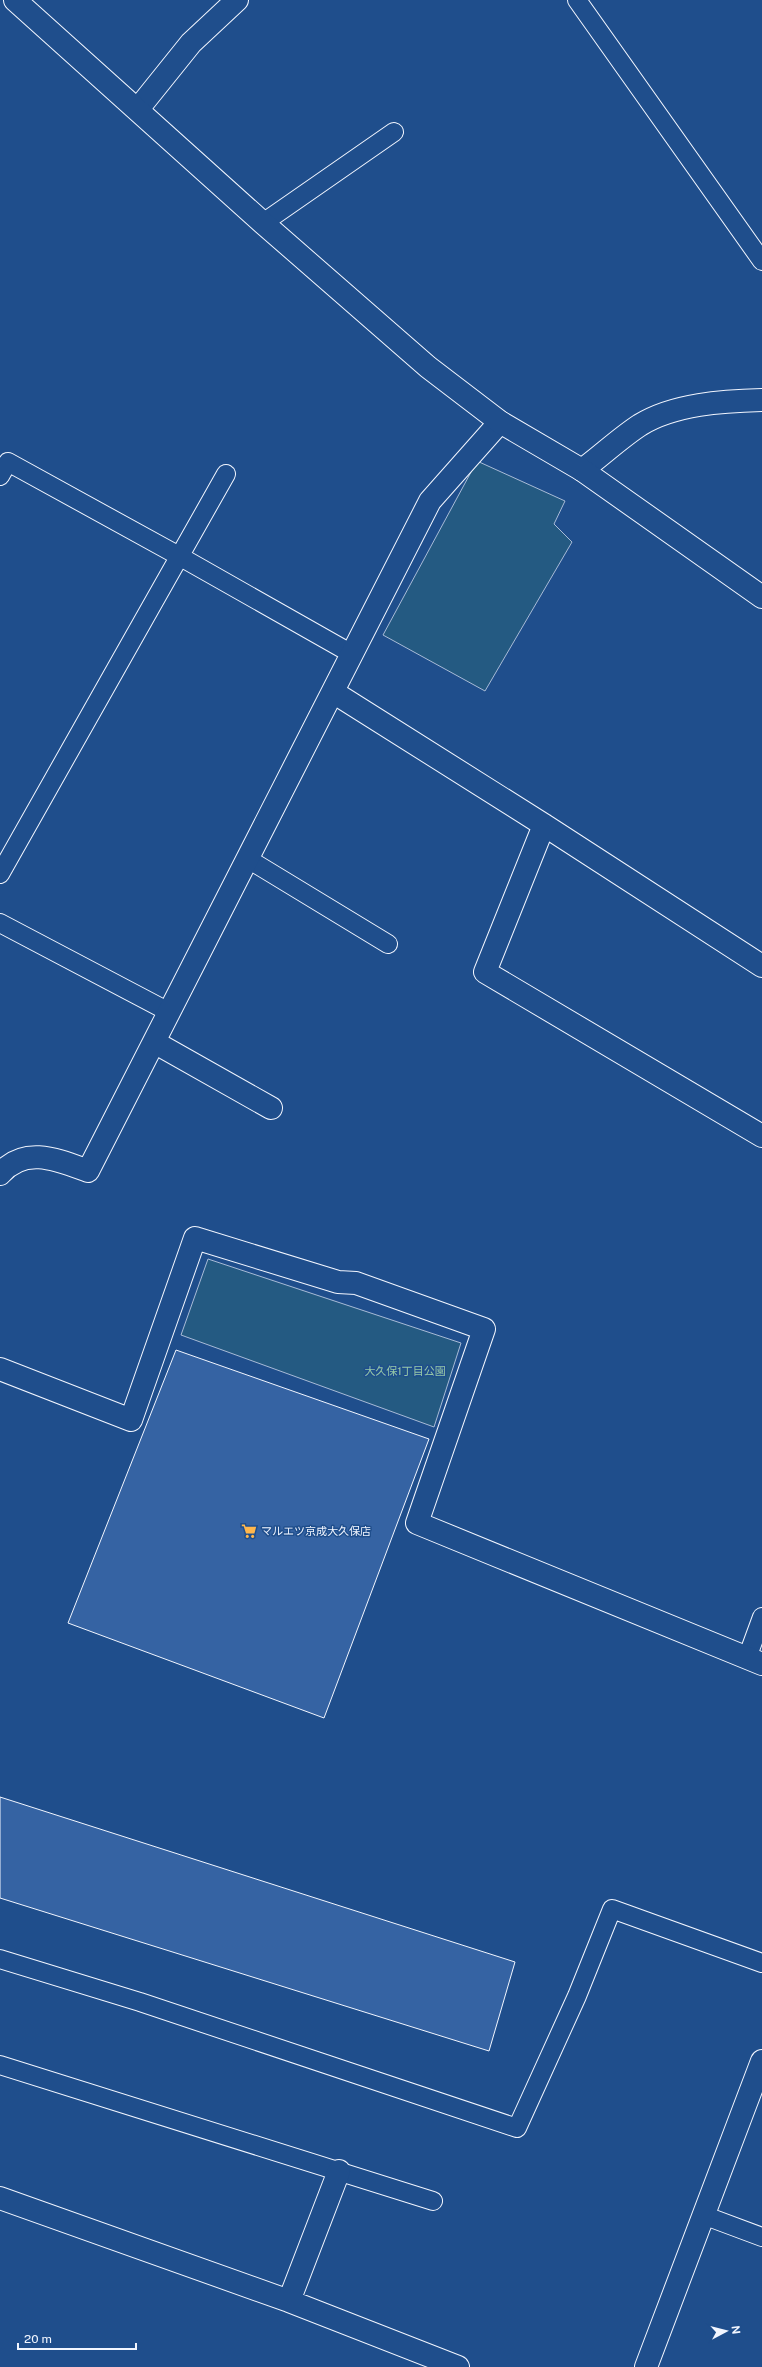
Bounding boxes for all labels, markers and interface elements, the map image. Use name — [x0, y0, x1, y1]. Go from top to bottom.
park label: 大久保1丁目公園 — [364, 1365, 446, 1377]
supermarket icon: マルエツ京成大久保店 — [240, 1522, 258, 1540]
place label: マルエツ京成大久保店 — [261, 1525, 371, 1537]
north arrow — [706, 2311, 746, 2351]
scale bar — [18, 2325, 136, 2351]
text: N — [729, 2325, 742, 2335]
text: 20 m — [24, 2332, 52, 2346]

